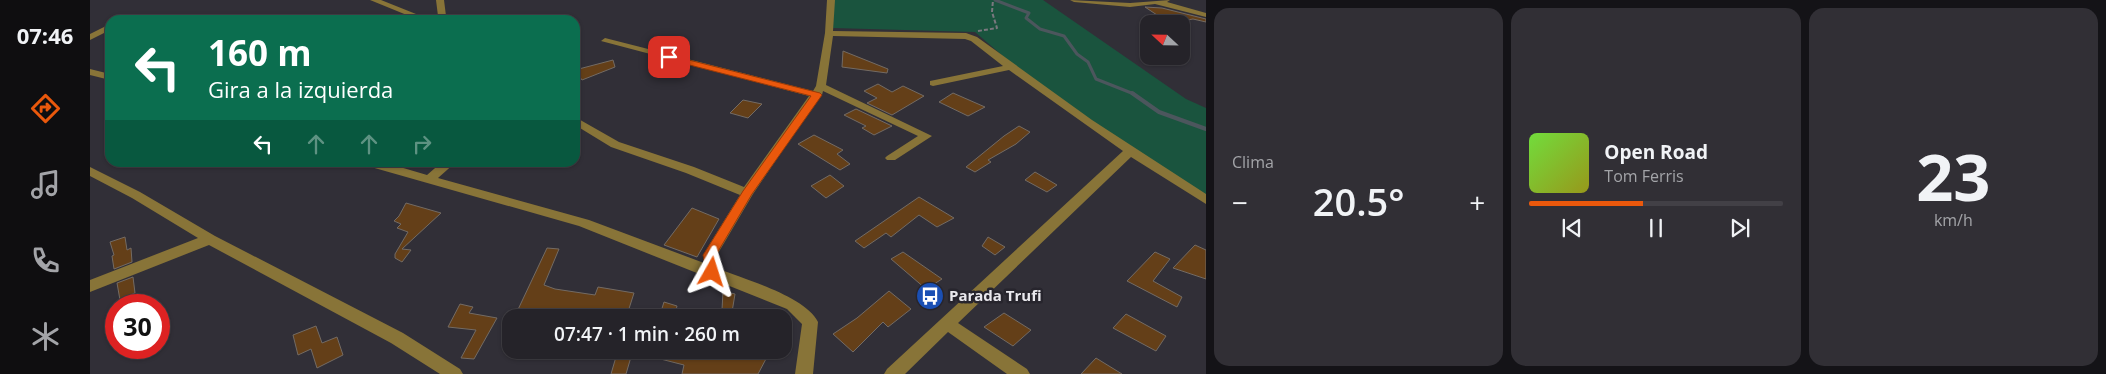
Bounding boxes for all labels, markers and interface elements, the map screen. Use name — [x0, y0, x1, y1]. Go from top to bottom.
north arrow — [1140, 15, 1190, 65]
map controls — [1140, 15, 1190, 65]
text: 07:46 — [17, 20, 73, 50]
text: 160 m — [208, 29, 312, 76]
icon: left — [125, 35, 190, 100]
pin — [648, 36, 690, 78]
icon: arrive — [655, 43, 683, 71]
text: Gira a la izquierda — [208, 74, 393, 104]
icon: directions — [28, 91, 63, 126]
icon: left — [249, 130, 277, 158]
icon: ahead — [302, 130, 330, 158]
icon: ahead — [355, 130, 383, 158]
icon: right — [408, 130, 436, 158]
text: 23 — [1916, 132, 1991, 220]
text: Open Road — [1604, 139, 1708, 165]
text: Clima — [1232, 151, 1274, 173]
text: Tom Ferris — [1604, 165, 1684, 187]
icon: music — [28, 167, 63, 202]
text: 20.5° — [1313, 175, 1405, 227]
text: − — [1232, 183, 1248, 221]
text: + — [1469, 183, 1485, 221]
text: km/h — [1934, 209, 1973, 231]
icon: previous — [1558, 214, 1586, 242]
icon: pause — [1642, 214, 1670, 242]
icon: next — [1726, 214, 1754, 242]
icon: phone — [28, 243, 63, 278]
position arrow — [685, 245, 737, 297]
bus stop icon: Parada Trufi — [915, 281, 945, 311]
place label: Parada Trufi — [949, 285, 1042, 305]
speed limit sign: 30 — [105, 294, 170, 359]
icon: climate — [28, 319, 63, 354]
text: 07:47 · 1 min · 260 m — [554, 321, 740, 347]

